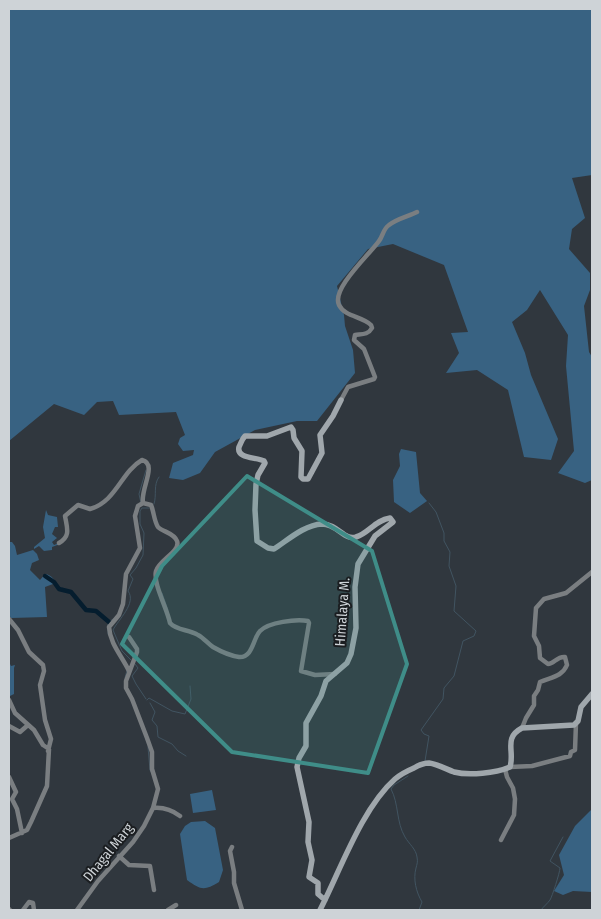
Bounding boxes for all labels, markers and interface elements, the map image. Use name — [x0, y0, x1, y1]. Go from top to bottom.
street label: Himalaya M. — [332, 577, 353, 647]
street label: Dhagal Marg — [80, 819, 137, 885]

